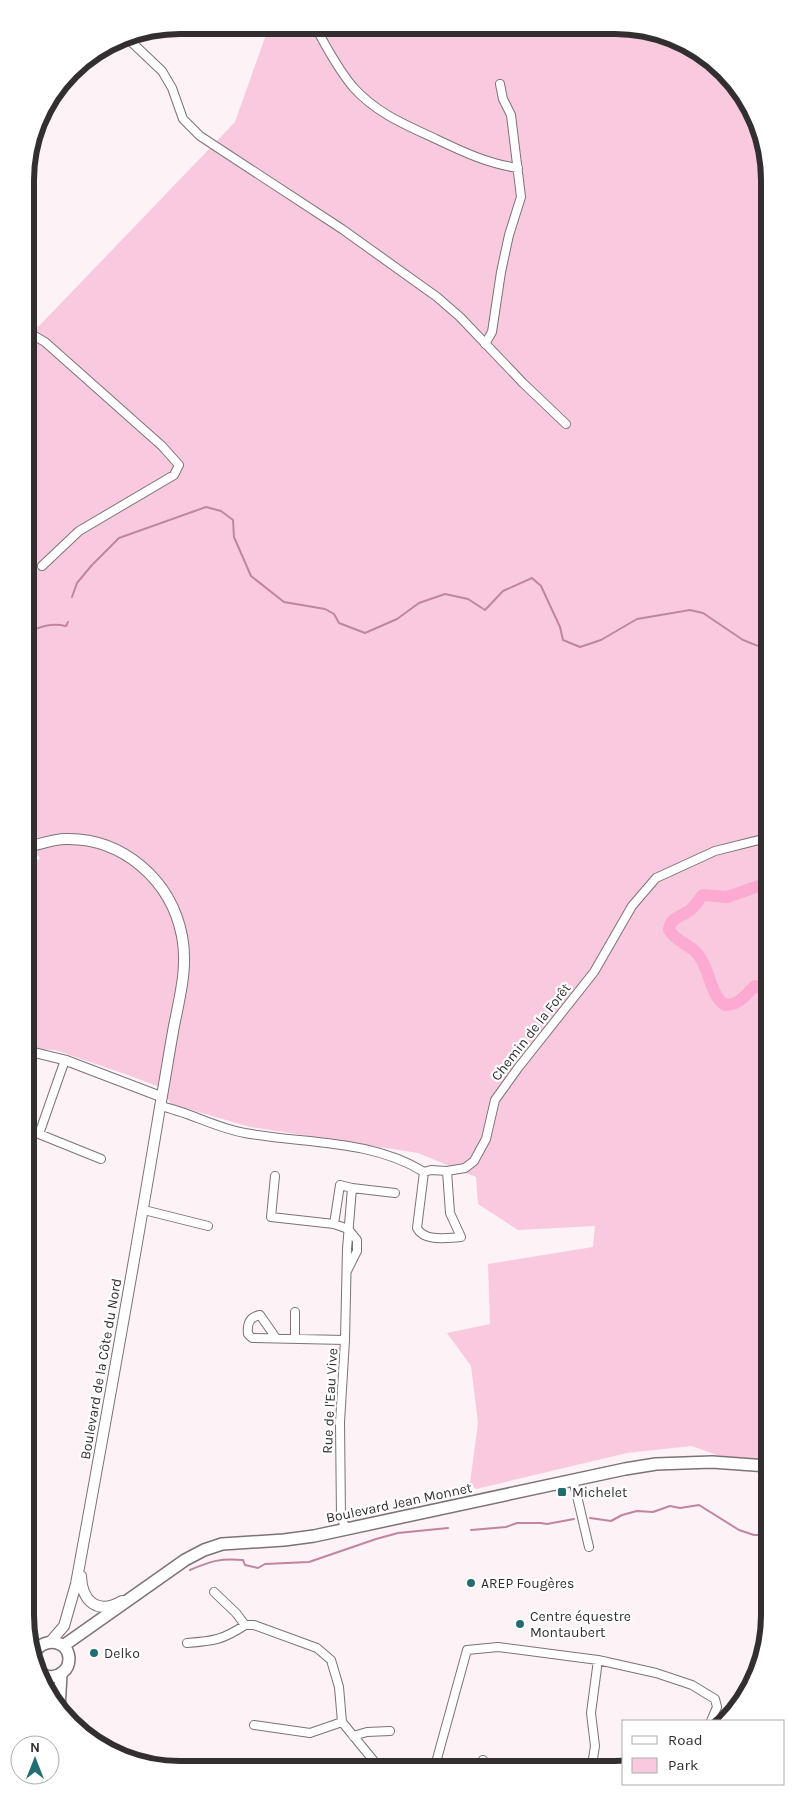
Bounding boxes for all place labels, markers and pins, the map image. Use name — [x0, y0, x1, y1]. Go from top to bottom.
place label: Michelet — [572, 1484, 627, 1501]
marker: Michelet — [556, 1486, 568, 1498]
place label: AREP Fougères — [481, 1575, 574, 1592]
marker: AREP Fougères — [465, 1577, 477, 1589]
place label: Centre équestre Montaubert — [530, 1608, 631, 1641]
marker: Centre équestre Montaubert — [514, 1618, 526, 1630]
place label: Delko — [104, 1645, 140, 1662]
marker: Delko — [88, 1647, 100, 1659]

